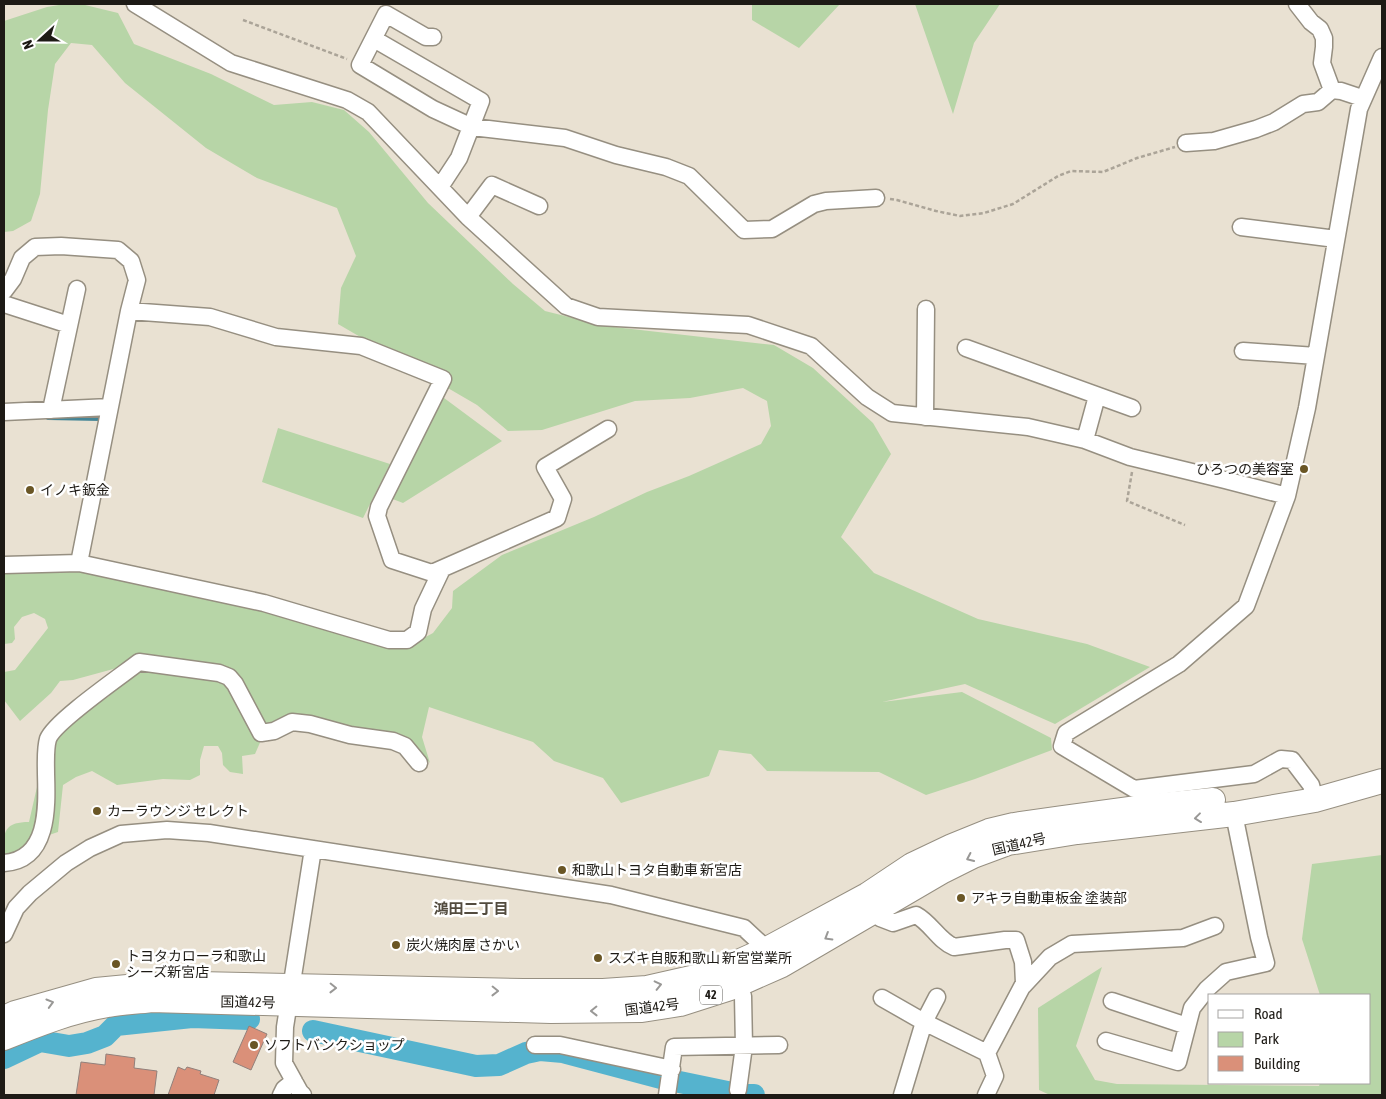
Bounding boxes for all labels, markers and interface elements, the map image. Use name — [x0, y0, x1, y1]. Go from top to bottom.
north arrow — [15, 15, 65, 65]
text: N — [19, 38, 37, 51]
place label: ひろつの美容室 — [1196, 461, 1294, 477]
marker: ひろつの美容室 — [1298, 463, 1310, 475]
place label: イノキ鈑金 — [40, 482, 110, 498]
marker: イノキ鈑金 — [24, 484, 36, 496]
place label: カーラウンジ セレクト — [107, 803, 249, 819]
marker: カーラウンジ セレクト — [91, 805, 103, 817]
one-way arrow — [1193, 812, 1201, 823]
street label: 国道42号 — [990, 830, 1048, 858]
one-way arrow — [966, 851, 975, 862]
place label: 和歌山トヨタ自動車 新宮店 — [572, 862, 742, 878]
marker: 和歌山トヨタ自動車 新宮店 — [556, 864, 568, 876]
place label: アキラ自動車板金 塗装部 — [971, 890, 1127, 906]
marker: アキラ自動車板金 塗装部 — [955, 892, 967, 904]
district label: 鴻田二丁目 — [433, 900, 509, 917]
one-way arrow — [824, 931, 833, 941]
place label: 炭火焼肉屋 さかい — [406, 937, 520, 953]
marker: 炭火焼肉屋 さかい — [390, 939, 402, 951]
place label: トヨタカローラ和歌山 シーズ新宮店 — [126, 948, 266, 980]
place label: スズキ自販和歌山 新宮営業所 — [608, 950, 792, 966]
marker: スズキ自販和歌山 新宮営業所 — [592, 952, 604, 964]
marker: トヨタカローラ和歌山 シーズ新宮店 — [110, 958, 122, 970]
one-way arrow — [653, 981, 662, 991]
one-way arrow — [330, 983, 337, 993]
one-way arrow — [492, 986, 500, 996]
road number: 42 — [700, 986, 722, 1004]
street label: 国道42号 — [220, 994, 276, 1010]
legend — [1208, 994, 1371, 1084]
street label: 国道42号 — [624, 996, 680, 1018]
one-way arrow — [45, 998, 54, 1008]
text: Road — [1254, 1005, 1283, 1022]
one-way arrow — [589, 1006, 597, 1016]
text: Park — [1254, 1030, 1279, 1047]
place label: ソフトバンクショップ — [264, 1037, 405, 1053]
marker: ソフトバンクショップ — [248, 1039, 260, 1051]
text: Building — [1254, 1055, 1300, 1072]

